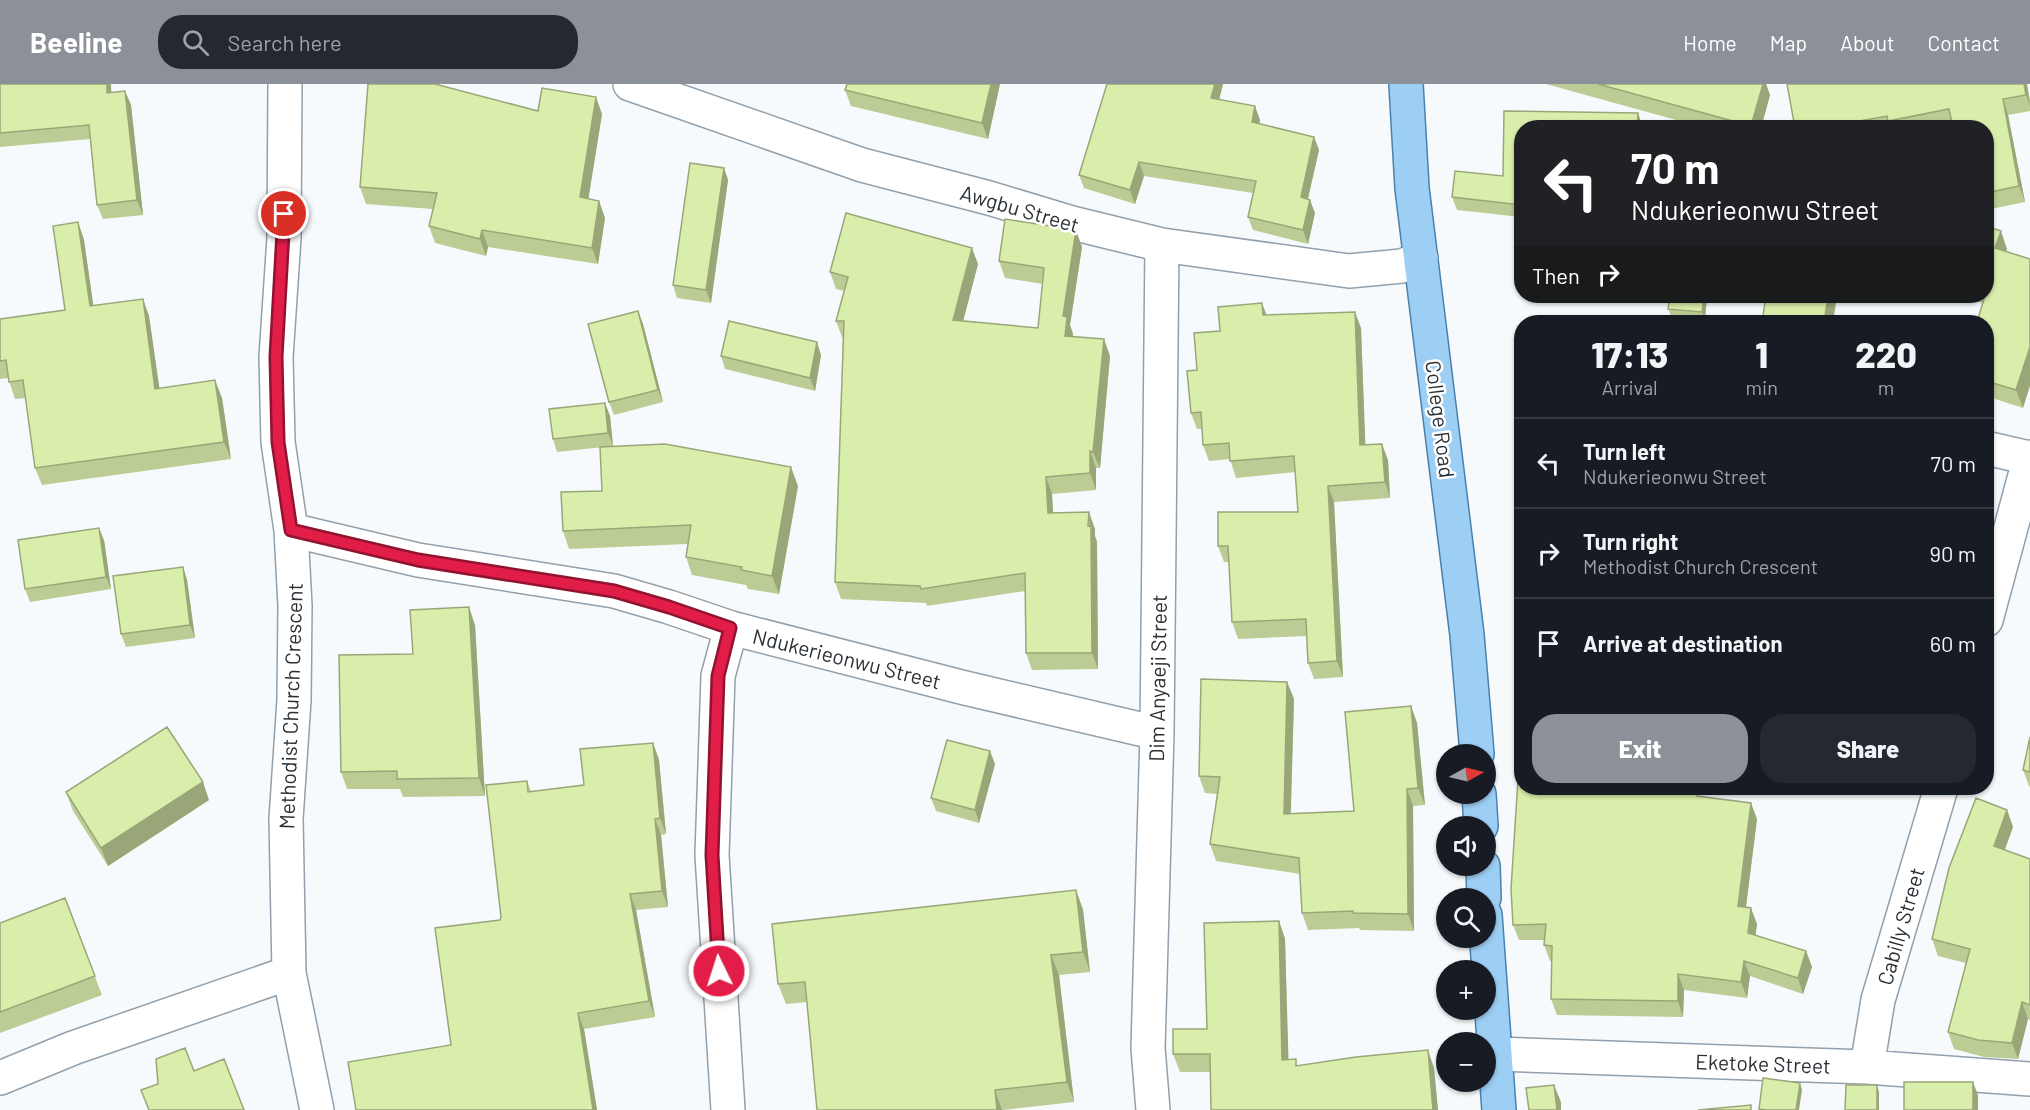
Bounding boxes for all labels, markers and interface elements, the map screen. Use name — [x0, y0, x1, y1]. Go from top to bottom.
search box — [158, 15, 578, 69]
text: Beeline — [30, 25, 122, 59]
icon: search — [179, 26, 212, 59]
text: Search here — [227, 29, 342, 55]
text: Home — [1683, 30, 1737, 55]
text: Map — [1770, 30, 1807, 55]
text: About — [1840, 30, 1895, 55]
text: Contact — [1928, 30, 2000, 55]
text: 70 m — [1631, 142, 1719, 192]
icon: left — [1532, 144, 1610, 222]
street label: Awgbu Street — [958, 179, 1082, 237]
pin — [258, 188, 309, 239]
text: Ndukerieonwu Street — [1631, 193, 1879, 225]
icon: arrive — [267, 197, 300, 230]
icon: right — [1592, 258, 1625, 291]
text: Then — [1532, 262, 1580, 288]
text: 17:13 — [1591, 332, 1668, 375]
text: 1 — [1755, 332, 1768, 375]
text: 220 — [1855, 332, 1917, 375]
street label: College Road — [1421, 359, 1461, 479]
text: Arrival — [1602, 375, 1658, 399]
text: min — [1746, 375, 1778, 399]
text: m — [1878, 375, 1894, 399]
text: Turn left — [1583, 438, 1666, 464]
icon: left — [1532, 447, 1565, 480]
text: 70 m — [1931, 450, 1976, 476]
text: Ndukerieonwu Street — [1583, 464, 1767, 488]
text: Turn right — [1583, 528, 1678, 554]
icon: right — [1532, 537, 1565, 570]
text: 90 m — [1930, 540, 1976, 566]
text: Methodist Church Crescent — [1583, 554, 1818, 578]
street label: Methodist Church Crescent — [273, 582, 307, 830]
street label: Dim Anyaeji Street — [1143, 594, 1171, 762]
street label: Ndukerieonwu Street — [750, 623, 944, 693]
icon: arrive — [1532, 627, 1565, 660]
text: Arrive at destination — [1583, 630, 1782, 656]
text: 60 m — [1930, 630, 1976, 656]
button: Exit — [1532, 714, 1748, 783]
button: Share — [1760, 714, 1976, 783]
north arrow — [1436, 744, 1496, 804]
map controls — [1436, 744, 1496, 1092]
button: sound — [1436, 816, 1496, 876]
street label: Cabilly Street — [1871, 864, 1929, 988]
button: search — [1436, 888, 1496, 948]
position arrow — [687, 939, 751, 1003]
button: + — [1436, 960, 1496, 1020]
button: − — [1436, 1032, 1496, 1092]
street label: Eketoke Street — [1695, 1048, 1831, 1078]

